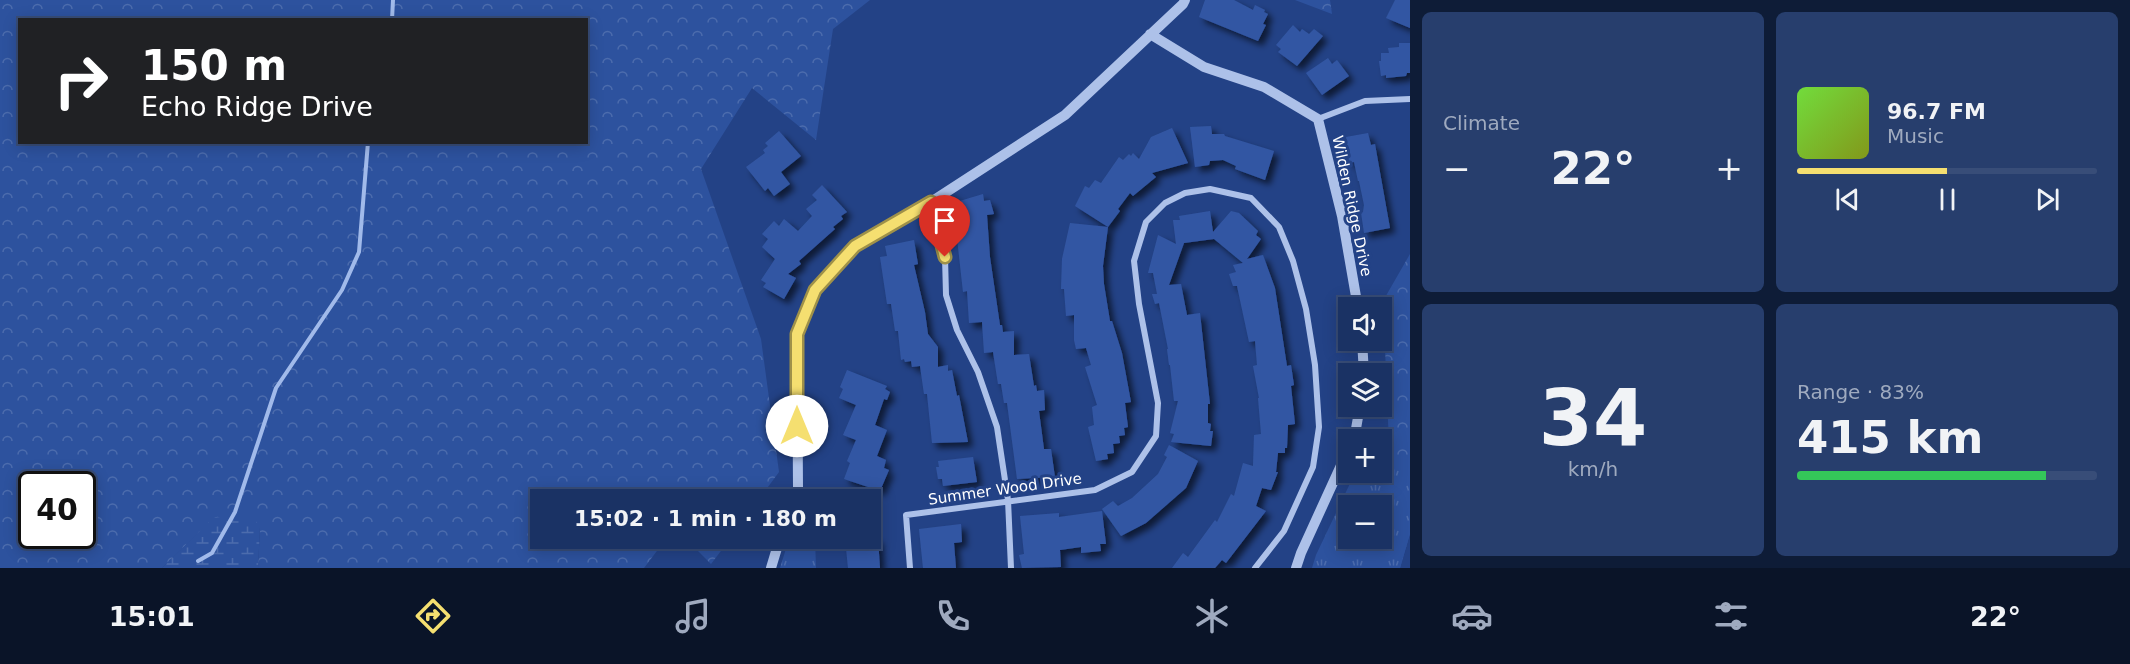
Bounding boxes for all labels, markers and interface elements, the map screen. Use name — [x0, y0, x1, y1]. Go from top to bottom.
text: 150 m — [141, 41, 287, 90]
icon: right — [42, 42, 120, 120]
text: Echo Ridge Drive — [141, 91, 373, 122]
text: 96.7 FM — [1887, 99, 1986, 124]
text: Climate — [1443, 111, 1520, 135]
text: Music — [1887, 124, 1944, 148]
street label: Wilden Ridge Drive — [1328, 134, 1376, 278]
text: 22° — [1550, 142, 1636, 195]
text: − — [1443, 149, 1471, 188]
text: + — [1715, 149, 1743, 188]
icon: previous — [1831, 183, 1864, 216]
icon: pause — [1931, 183, 1964, 216]
icon: next — [2031, 183, 2064, 216]
pin — [919, 195, 970, 257]
icon: arrive — [928, 204, 961, 237]
map controls — [1338, 297, 1392, 549]
button: sound — [1338, 297, 1392, 351]
button: layers — [1338, 363, 1392, 417]
text: 34 — [1539, 373, 1647, 463]
text: Range · 83% — [1797, 380, 1924, 404]
position arrow — [765, 394, 829, 458]
text: 415 km — [1797, 411, 1983, 464]
button: + — [1338, 429, 1392, 483]
text: km/h — [1568, 457, 1618, 481]
street label: Summer Wood Drive — [927, 469, 1083, 509]
speed limit sign: 40 — [18, 471, 96, 549]
button: − — [1338, 495, 1392, 549]
text: 15:02 · 1 min · 180 m — [574, 506, 837, 531]
icon: directions — [412, 595, 454, 637]
icon: music — [672, 595, 714, 637]
icon: phone — [932, 595, 974, 637]
icon: climate — [1191, 595, 1233, 637]
icon: car — [1451, 595, 1493, 637]
icon: filters — [1710, 595, 1752, 637]
text: 15:01 — [109, 601, 195, 632]
text: 22° — [1970, 601, 2021, 632]

